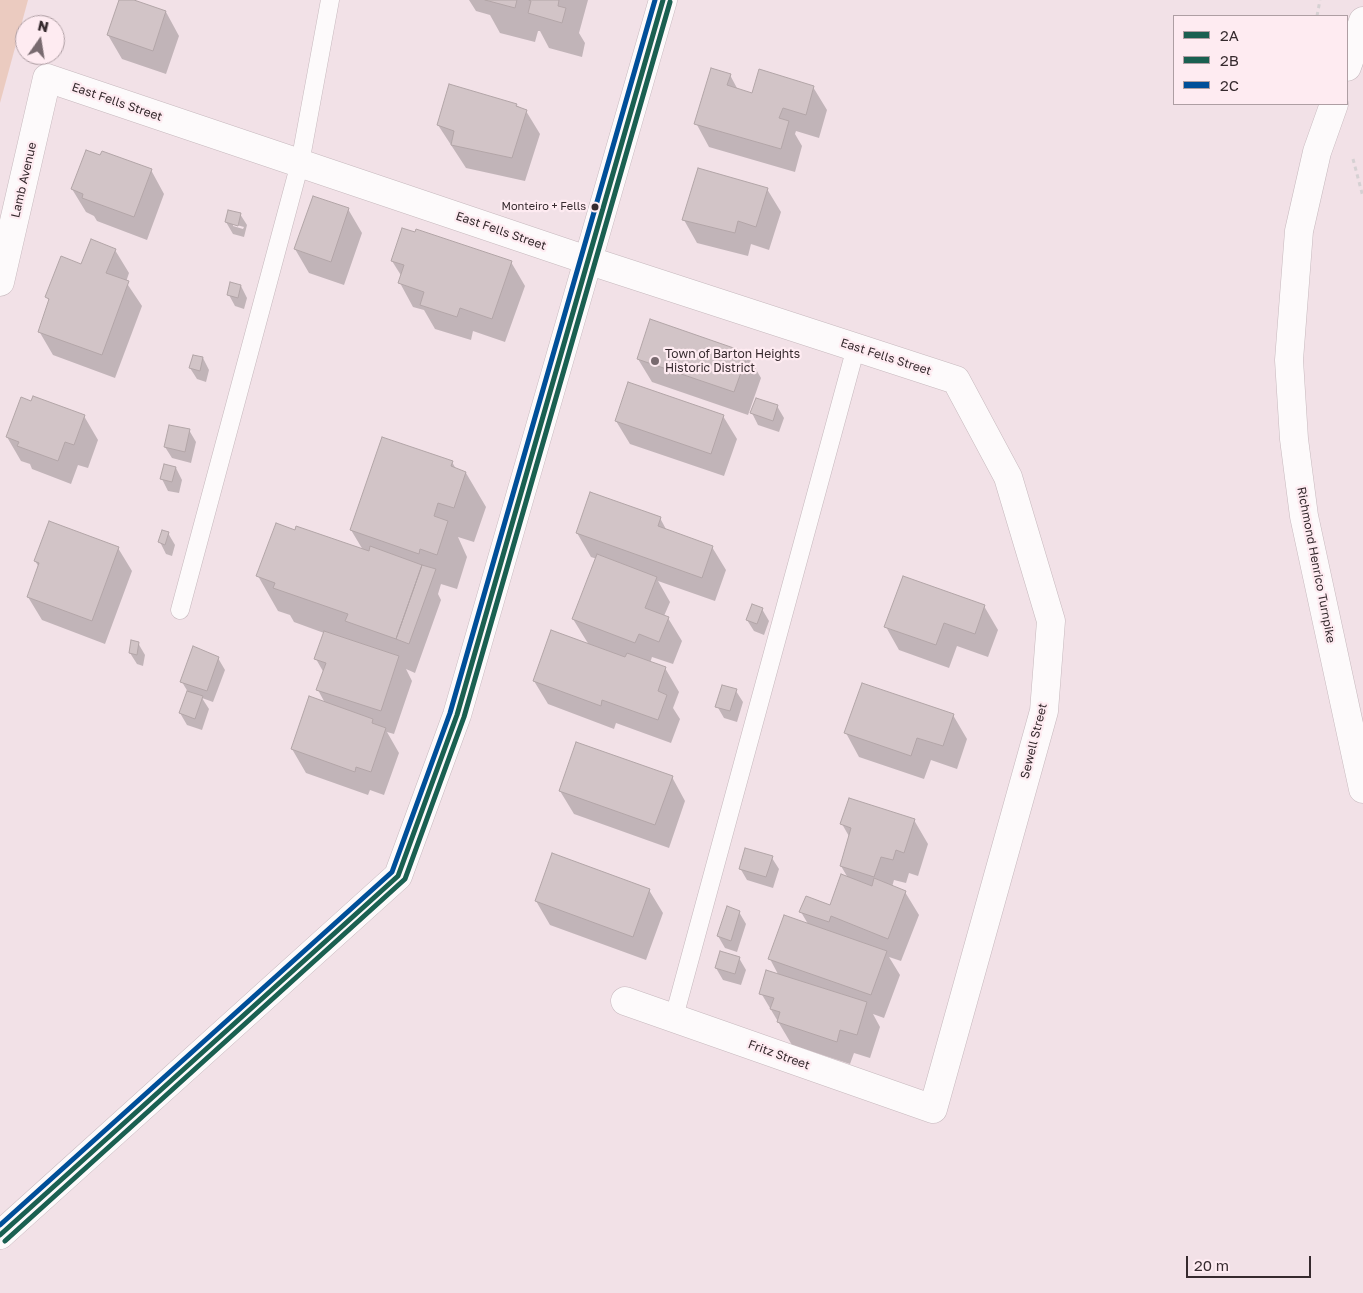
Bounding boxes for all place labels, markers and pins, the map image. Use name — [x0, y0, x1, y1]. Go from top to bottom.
place label: Monteiro + Fells — [502, 200, 586, 214]
marker: Monteiro + Fells — [590, 202, 600, 212]
place label: Town of Barton Heights Historic District — [665, 347, 800, 375]
marker: Town of Barton Heights Historic District — [649, 355, 661, 367]

